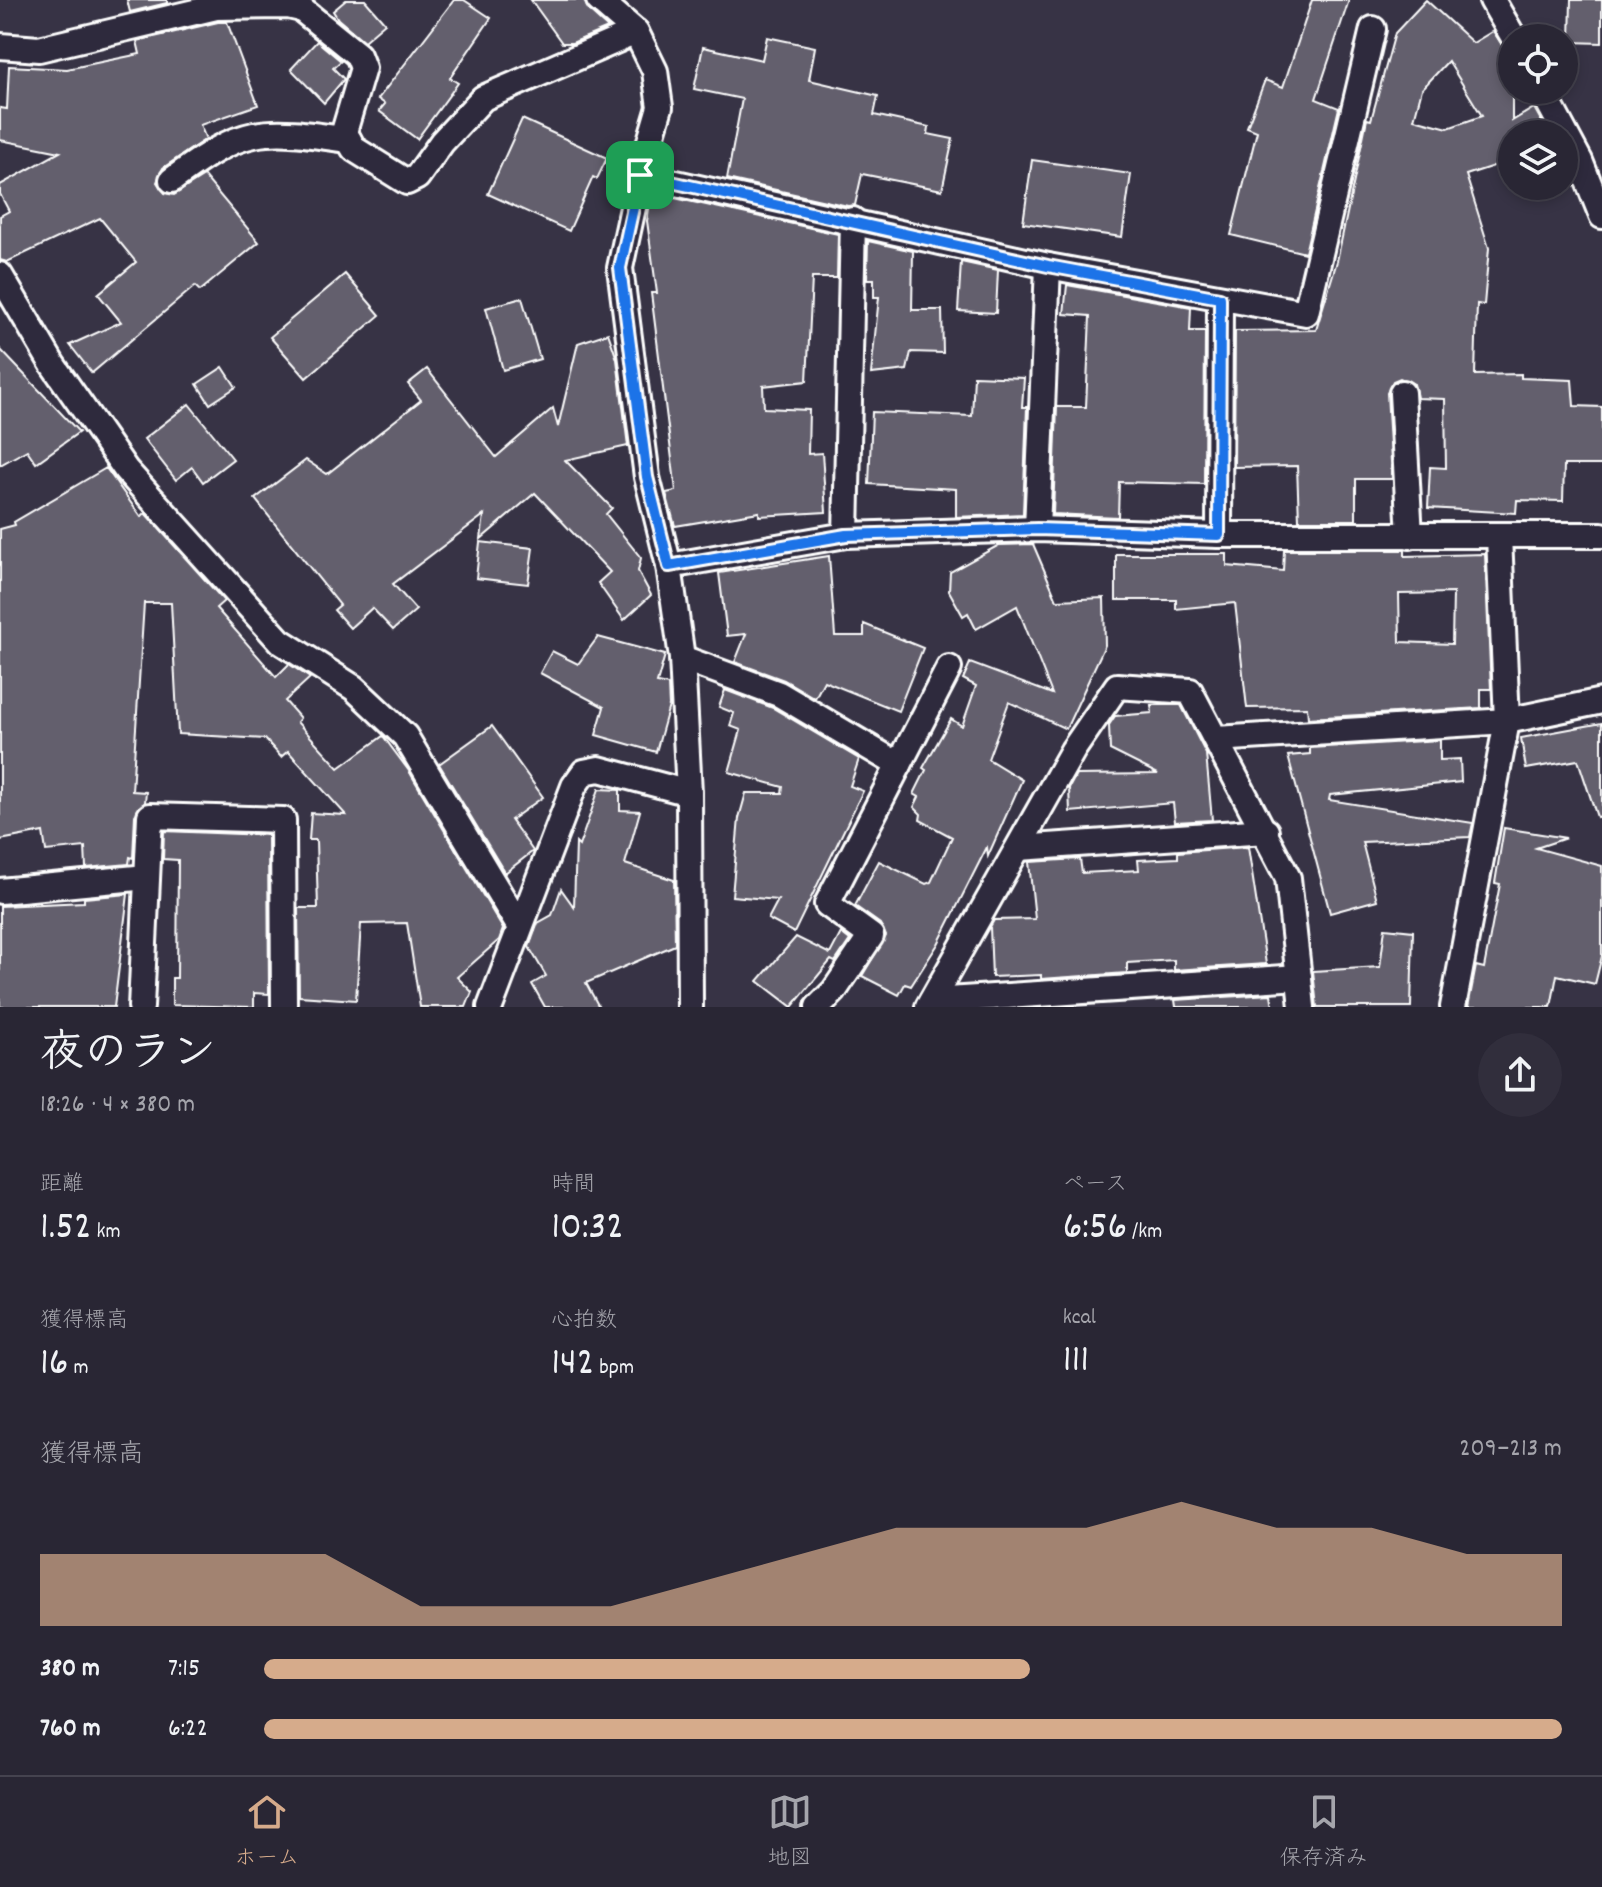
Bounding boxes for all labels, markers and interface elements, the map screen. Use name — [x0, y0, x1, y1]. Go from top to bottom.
map controls — [1498, 24, 1578, 200]
button: locate — [1498, 24, 1578, 104]
button: layers — [1498, 120, 1578, 200]
pin — [606, 141, 674, 209]
icon: arrive — [618, 153, 662, 197]
text: 夜のラン — [40, 1025, 216, 1088]
button: share — [1478, 1033, 1562, 1117]
text: 18:26 · 4 × 380 m — [40, 1087, 195, 1124]
text: 距離 — [40, 1170, 84, 1201]
text: 時間 — [551, 1170, 595, 1201]
text: ペース — [1063, 1170, 1127, 1201]
text: 1.52 — [40, 1201, 91, 1258]
text: 10:32 — [551, 1201, 624, 1258]
text: 6:56 — [1063, 1201, 1127, 1258]
text: km — [91, 1217, 121, 1248]
text: /km — [1127, 1217, 1162, 1248]
text: kcal — [1063, 1303, 1096, 1334]
text: 獲得標高 — [40, 1306, 128, 1337]
text: 心拍数 — [551, 1306, 617, 1337]
text: 111 — [1063, 1334, 1089, 1391]
text: 16 — [40, 1337, 68, 1394]
text: 142 — [551, 1337, 594, 1394]
text: m — [68, 1353, 89, 1384]
text: bpm — [594, 1353, 634, 1384]
text: 209–213 m — [1459, 1431, 1562, 1468]
text: 獲得標高 — [40, 1437, 144, 1474]
text: 380 m — [40, 1651, 100, 1688]
text: 7:15 — [168, 1651, 200, 1688]
text: 760 m — [40, 1711, 101, 1748]
text: 6:22 — [168, 1711, 208, 1748]
tab: ホーム — [234, 1790, 299, 1875]
tab: 地図 — [768, 1790, 812, 1875]
tab: 保存済み — [1280, 1790, 1368, 1875]

